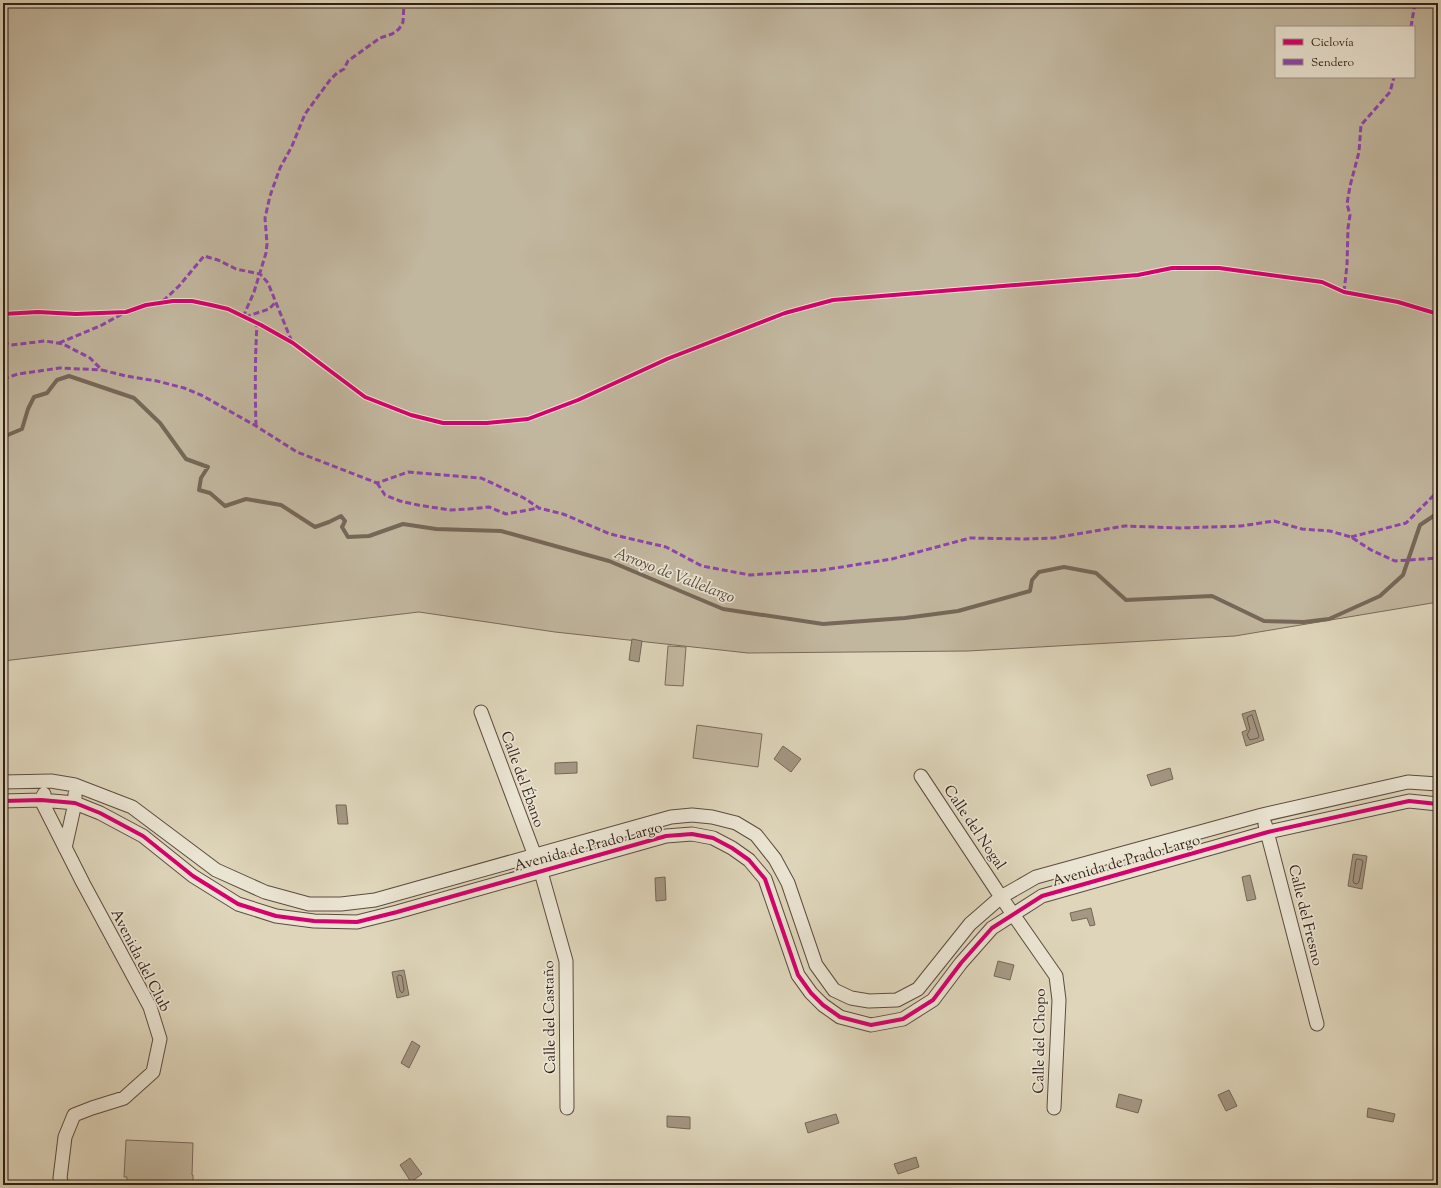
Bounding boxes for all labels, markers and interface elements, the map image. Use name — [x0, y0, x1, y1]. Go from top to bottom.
legend — [1275, 26, 1415, 78]
text: Ciclovía — [1311, 34, 1354, 52]
text: Sendero — [1311, 54, 1354, 72]
water label: Arroyo de Vallelargo — [610, 543, 738, 610]
street label: Calle del Ébano — [494, 728, 550, 831]
street label: Calle del Nogal — [938, 781, 1010, 874]
street label: Avenida de Prado Largo — [512, 818, 665, 877]
street label: Avenida de Prado Largo — [1050, 830, 1203, 893]
street label: Calle del Fresno — [1282, 863, 1327, 968]
street label: Avenida del Club — [105, 906, 175, 1016]
street label: Calle del Castaño — [539, 960, 562, 1074]
street label: Calle del Chopo — [1029, 988, 1052, 1094]

